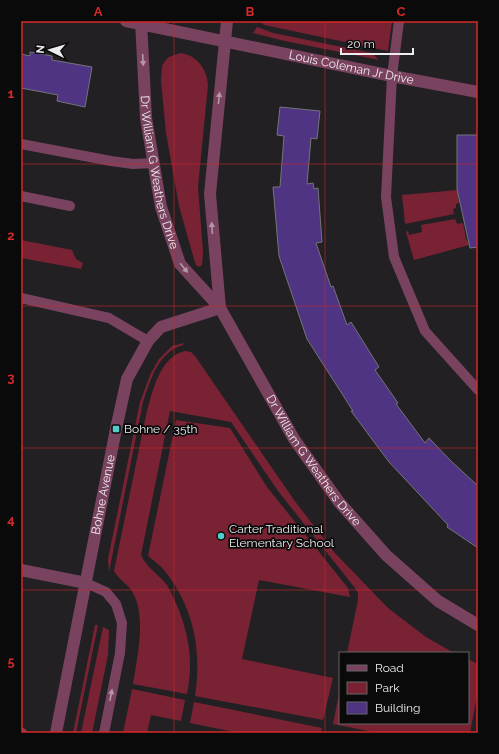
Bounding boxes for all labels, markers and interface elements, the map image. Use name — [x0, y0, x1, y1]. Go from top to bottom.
text: A — [94, 4, 103, 19]
text: B — [246, 4, 255, 19]
text: C — [397, 4, 406, 19]
north arrow — [30, 30, 70, 70]
scale bar — [341, 30, 413, 56]
text: 20 m — [347, 37, 375, 51]
text: N — [34, 44, 47, 54]
street label: Louis Coleman Jr Drive — [288, 48, 415, 87]
one-way arrow — [139, 54, 146, 66]
text: 1 — [8, 86, 15, 101]
one-way arrow — [216, 92, 223, 104]
street label: Dr William G Weathers Drive — [138, 95, 182, 251]
one-way arrow — [209, 222, 216, 234]
text: 2 — [7, 228, 15, 243]
one-way arrow — [180, 263, 189, 273]
text: 3 — [7, 370, 15, 385]
street label: Dr William G Weathers Drive — [263, 392, 364, 529]
place label: Bohne / 35th — [124, 422, 198, 436]
marker: Bohne / 35th — [111, 424, 121, 434]
street label: Bohne Avenue — [88, 453, 118, 536]
text: 4 — [7, 512, 15, 527]
place label: Carter Traditional Elementary School — [229, 522, 335, 550]
marker: Carter Traditional Elementary School — [216, 531, 226, 541]
legend — [339, 652, 469, 724]
text: 5 — [7, 654, 15, 669]
text: Road — [375, 661, 404, 675]
text: Park — [375, 681, 400, 695]
one-way arrow — [109, 689, 115, 701]
text: Building — [375, 701, 421, 715]

